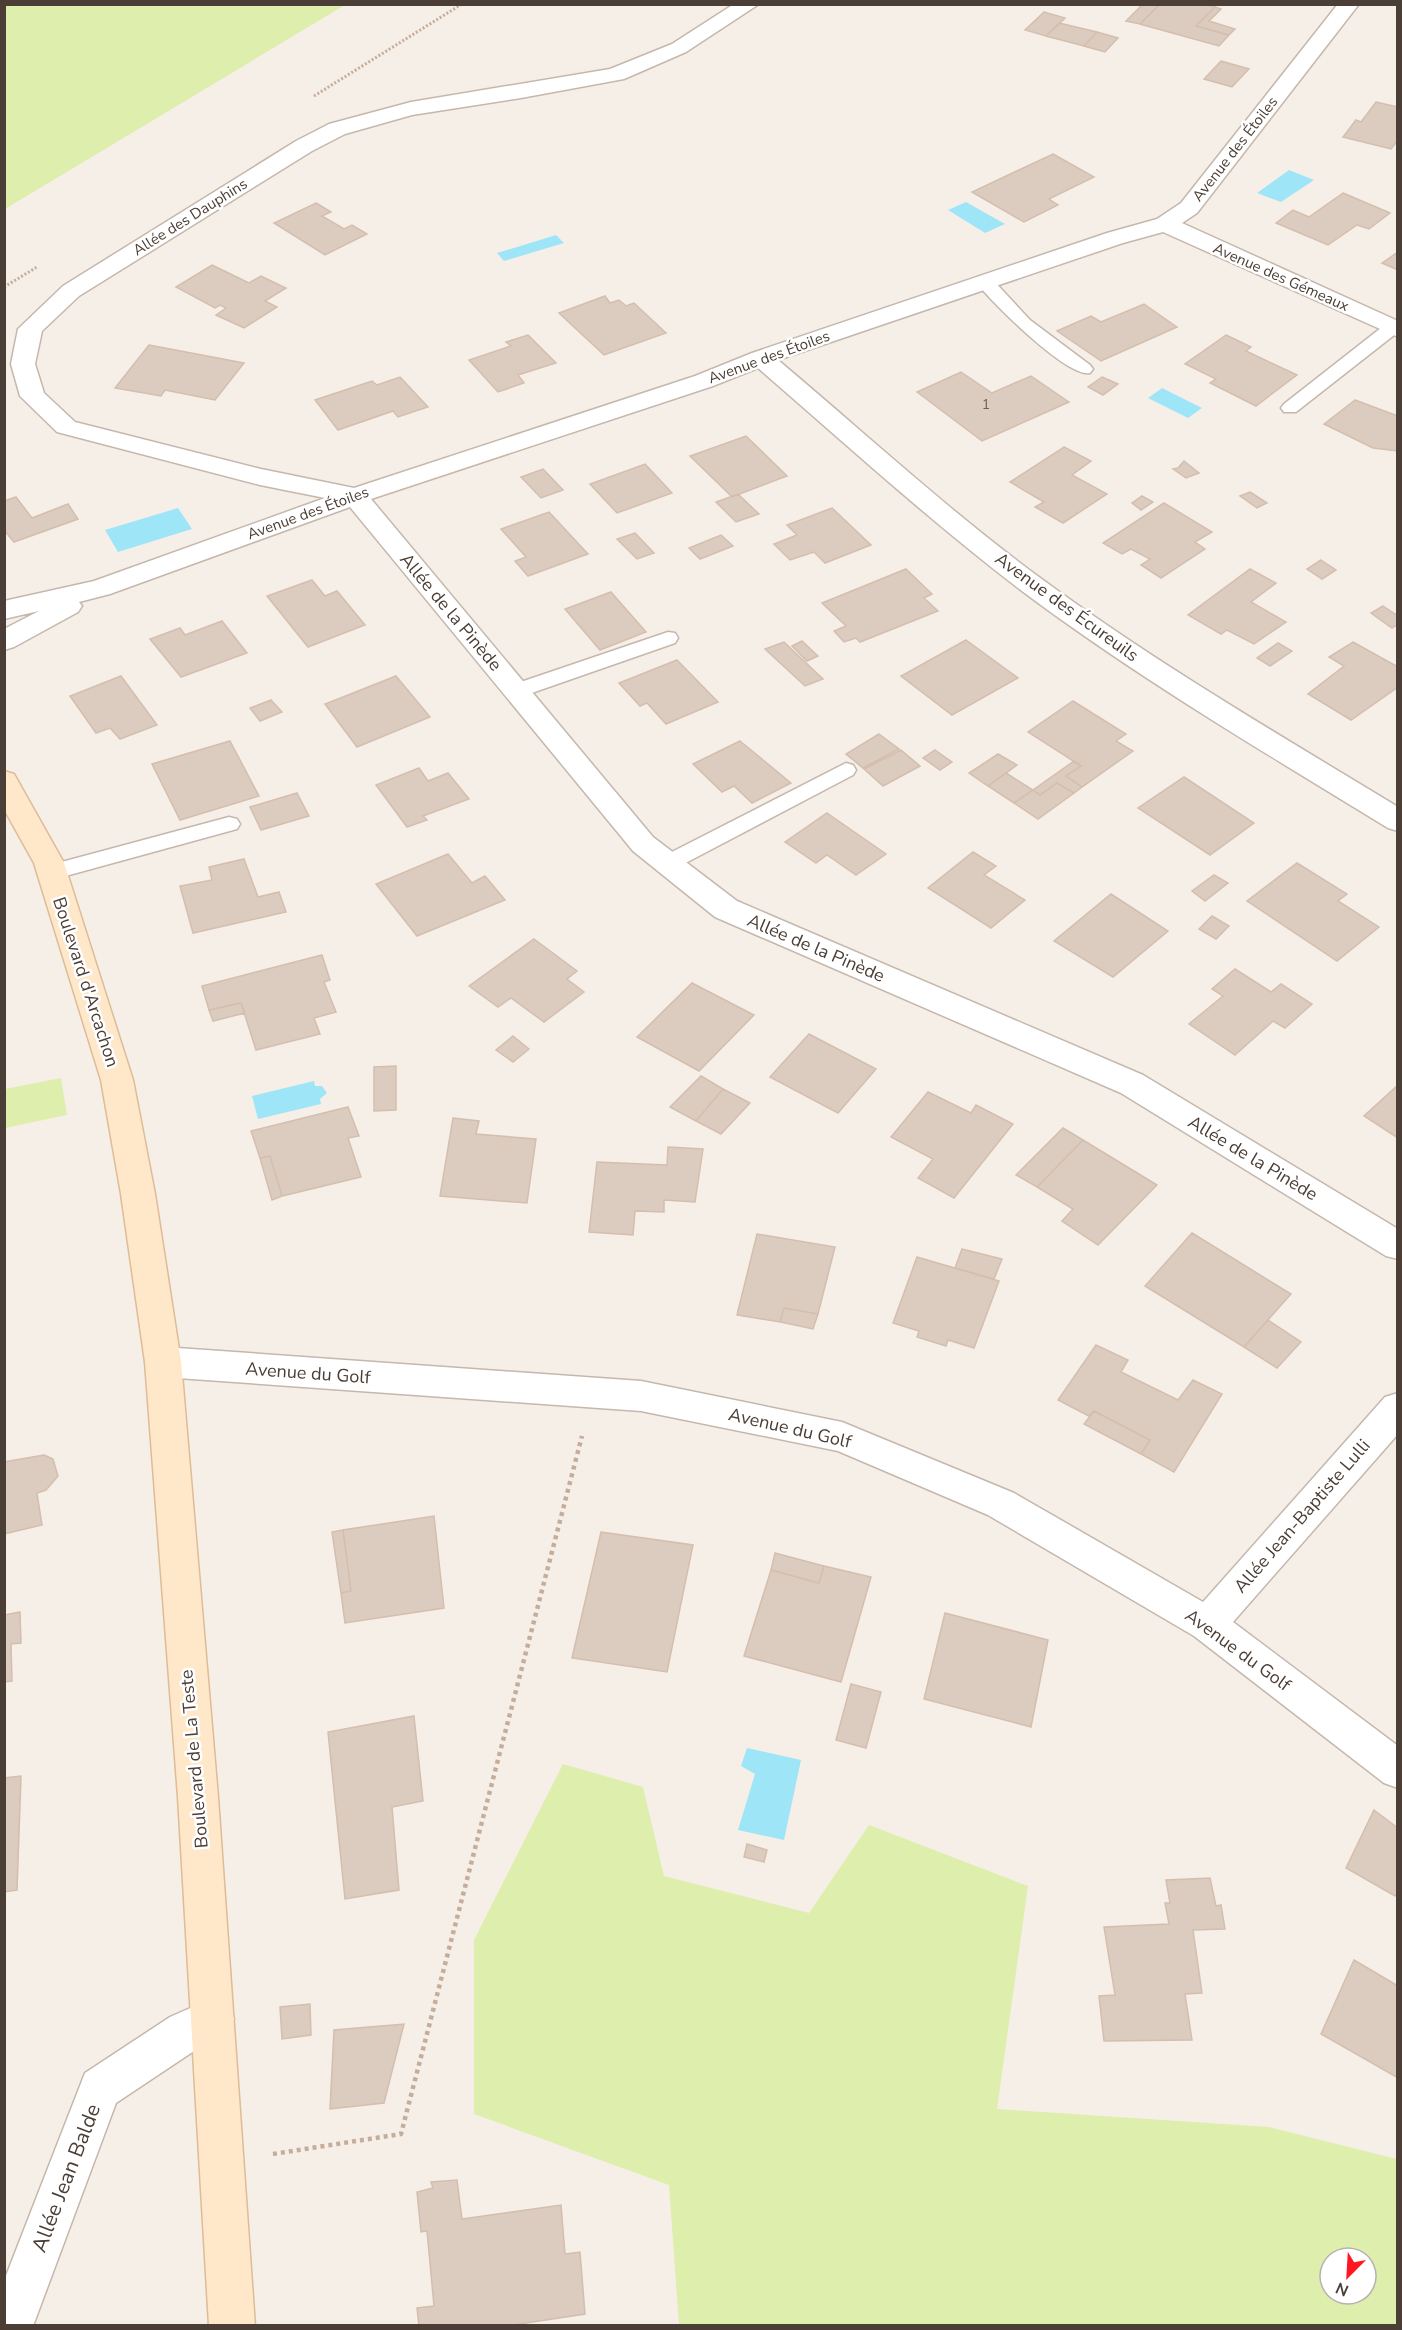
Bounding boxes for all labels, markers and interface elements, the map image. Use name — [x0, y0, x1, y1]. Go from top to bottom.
street label: Avenue des Étoiles — [1188, 92, 1282, 206]
street label: Allée des Dauphins — [129, 174, 251, 260]
street label: Avenue des Gémeaux — [1210, 238, 1352, 316]
street label: Avenue des Étoiles — [705, 326, 833, 388]
house number: 1 — [982, 395, 990, 414]
street label: Avenue des Étoiles — [244, 482, 372, 544]
street label: Avenue des Écureuils — [990, 547, 1144, 667]
street label: Allée de la Pinède — [395, 548, 507, 676]
street label: Boulevard d'Arcachon — [47, 894, 125, 1070]
street label: Allée de la Pinède — [744, 908, 888, 988]
street label: Allée de la Pinède — [1184, 1110, 1322, 1206]
street label: Avenue du Golf — [245, 1357, 372, 1389]
street label: Avenue du Golf — [726, 1402, 855, 1454]
street label: Allée Jean-Baptiste Lulli — [1229, 1434, 1375, 1598]
street label: Avenue du Golf — [1180, 1603, 1297, 1697]
street label: Boulevard de La Teste — [174, 1669, 214, 1849]
street label: Allée Jean Balde — [25, 2100, 107, 2256]
north arrow — [1318, 2246, 1378, 2306]
text: N — [1332, 2276, 1352, 2301]

